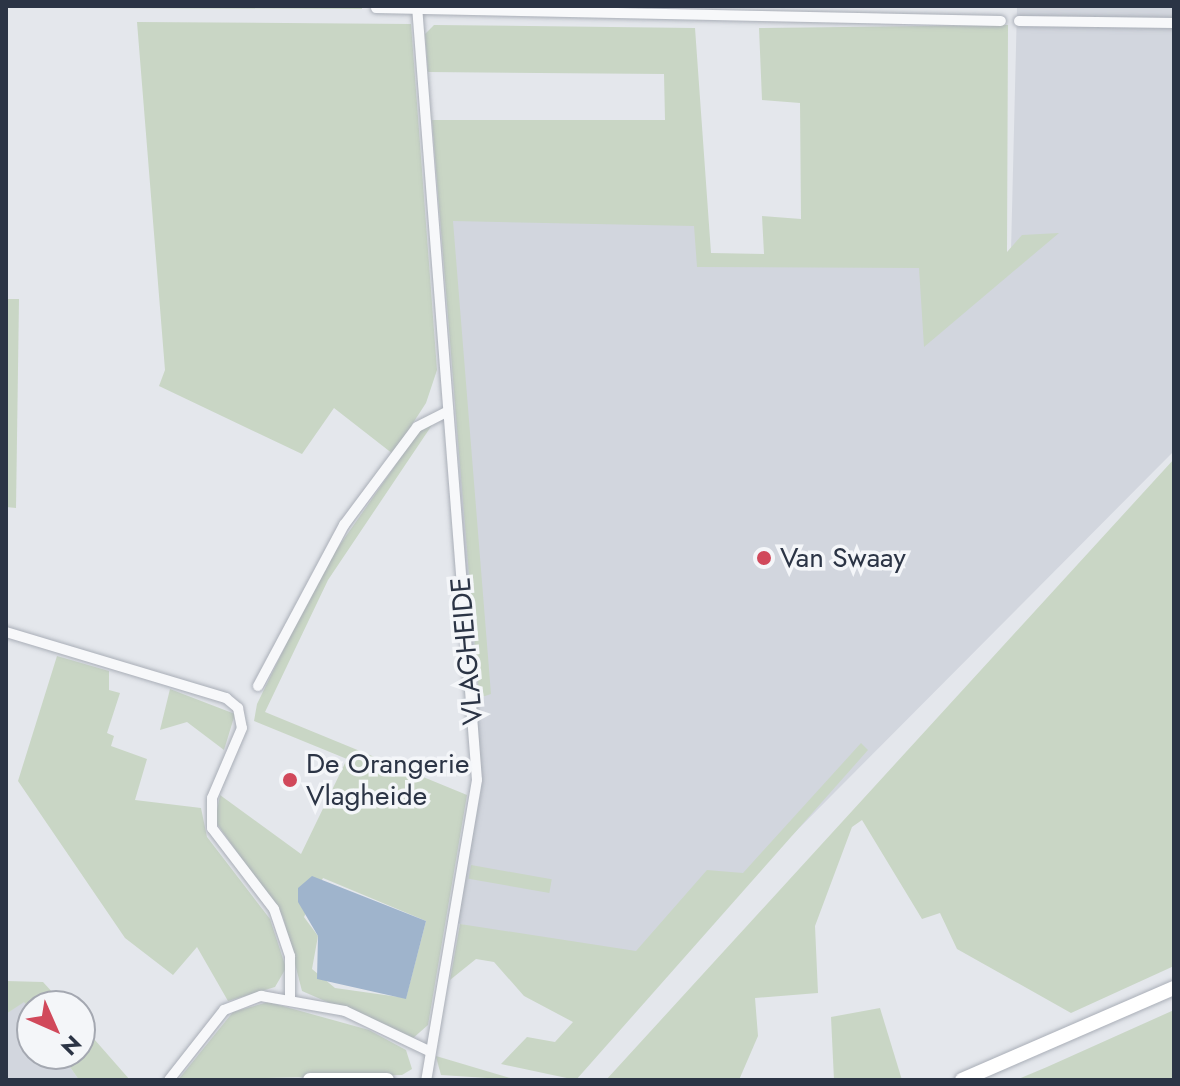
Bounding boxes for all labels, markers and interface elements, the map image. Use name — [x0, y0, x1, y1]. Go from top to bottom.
place label: Van Swaay — [780, 541, 906, 575]
marker: Van Swaay — [755, 549, 773, 567]
street label: VLAGHEIDE — [444, 576, 490, 726]
place label: De Orangerie Vlagheide — [306, 747, 469, 813]
marker: De Orangerie Vlagheide — [281, 771, 299, 789]
north arrow — [16, 990, 96, 1070]
text: N — [54, 1028, 89, 1063]

